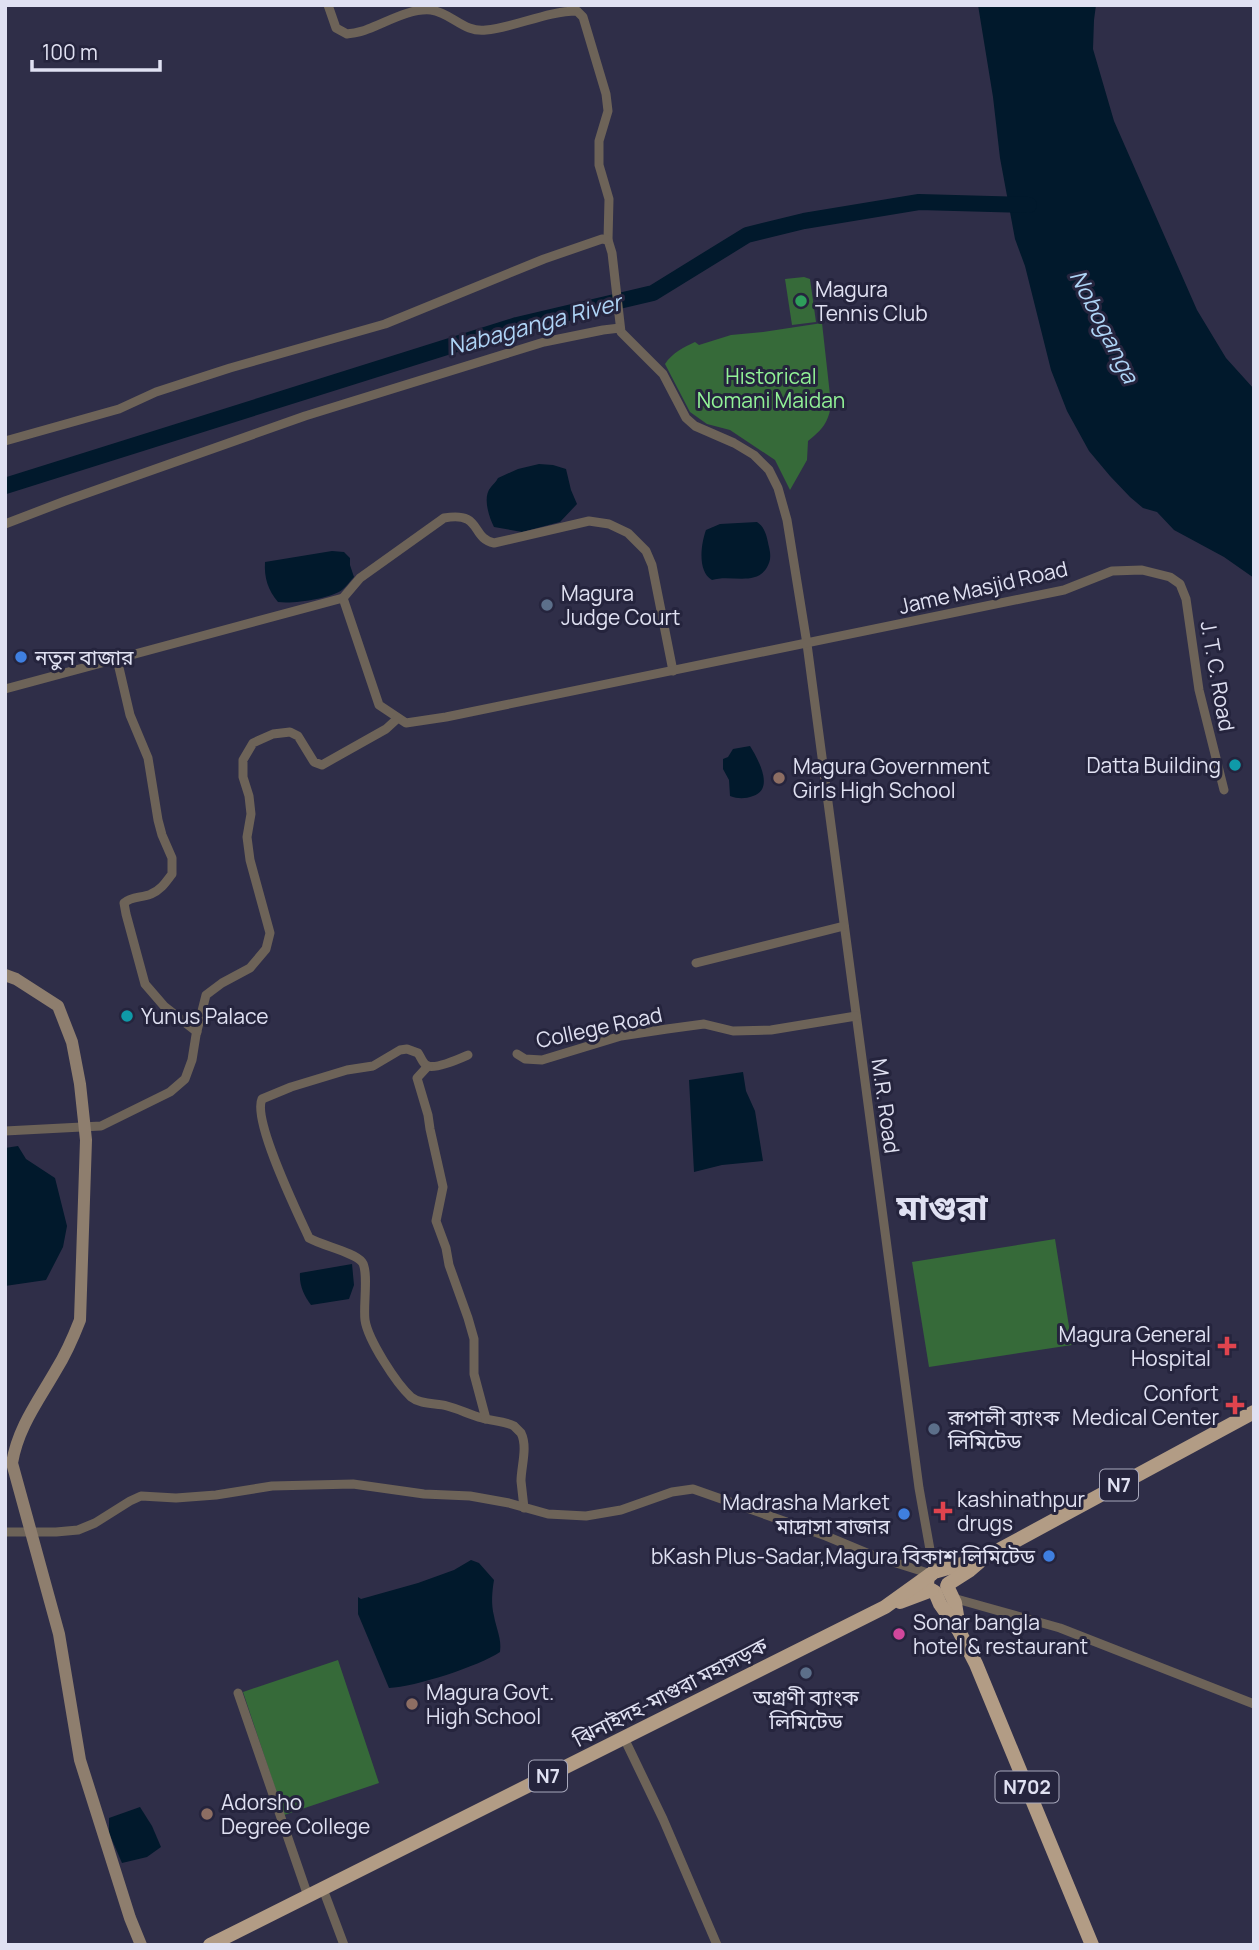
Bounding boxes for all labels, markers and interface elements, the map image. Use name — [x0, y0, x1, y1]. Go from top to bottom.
scale bar — [32, 28, 159, 72]
text: 100 m — [42, 38, 98, 66]
water label: Noboganga — [1063, 264, 1148, 389]
place label: Magura Tennis Club — [815, 275, 928, 327]
water label: Nabaganga River — [444, 285, 627, 363]
marker: Magura Tennis Club — [793, 293, 809, 309]
park label: Historical Nomani Maidan — [697, 362, 845, 414]
street label: Jame Masjid Road — [896, 554, 1070, 620]
place label: Magura Judge Court — [561, 579, 680, 631]
marker: Magura Judge Court — [539, 597, 555, 613]
street label: J. T. C. Road — [1195, 619, 1241, 733]
place label: নতুন বাজার — [34, 643, 134, 671]
marker: নতুন বাজার — [13, 649, 29, 665]
place label: Datta Building — [1086, 751, 1221, 779]
place label: Magura Government Girls High School — [793, 752, 990, 804]
marker: Datta Building — [1227, 757, 1243, 773]
marker: Magura Government Girls High School — [771, 770, 787, 786]
street label: College Road — [533, 1000, 665, 1054]
place label: Yunus Palace — [141, 1002, 269, 1030]
marker: Yunus Palace — [119, 1008, 135, 1024]
street label: M.R. Road — [865, 1057, 907, 1155]
district label: মাগুরা — [895, 1183, 989, 1231]
place label: Magura General Hospital — [1059, 1320, 1211, 1372]
marker: Magura General Hospital — [1217, 1336, 1237, 1356]
place label: Confort Medical Center — [1072, 1379, 1219, 1431]
marker: Confort Medical Center — [1225, 1395, 1245, 1415]
place label: রূপালী ব্যাংক লিমিটেড — [947, 1403, 1061, 1455]
marker: রূপালী ব্যাংক লিমিটেড — [926, 1421, 942, 1437]
road number: N7 — [1100, 1470, 1138, 1500]
place label: kashinathpur drugs — [957, 1485, 1085, 1537]
place label: Madrasha Market মাদ্রাসা বাজার — [722, 1488, 890, 1540]
marker: kashinathpur drugs — [935, 1503, 951, 1519]
marker: Madrasha Market মাদ্রাসা বাজার — [896, 1506, 912, 1522]
place label: bKash Plus-Sadar,Magura বিকাশ লিমিটেড — [651, 1542, 1036, 1570]
marker: bKash Plus-Sadar,Magura বিকাশ লিমিটেড — [1041, 1548, 1057, 1564]
place label: Sonar bangla hotel & restaurant — [913, 1608, 1088, 1660]
marker: Sonar bangla hotel & restaurant — [891, 1626, 907, 1642]
street label: ঝিনাইদহ-মাগুরা মহাসড়ক — [567, 1630, 773, 1754]
marker: অগ্রণী ব্যাংক লিমিটেড — [798, 1665, 814, 1681]
place label: Magura Govt. High School — [426, 1678, 554, 1730]
place label: অগ্রণী ব্যাংক লিমিটেড — [752, 1683, 860, 1735]
marker: Magura Govt. High School — [404, 1696, 420, 1712]
road number: N7 — [529, 1760, 567, 1792]
road number: N702 — [996, 1772, 1058, 1802]
place label: Adorsho Degree College — [221, 1788, 370, 1840]
marker: Adorsho Degree College — [199, 1806, 215, 1822]

